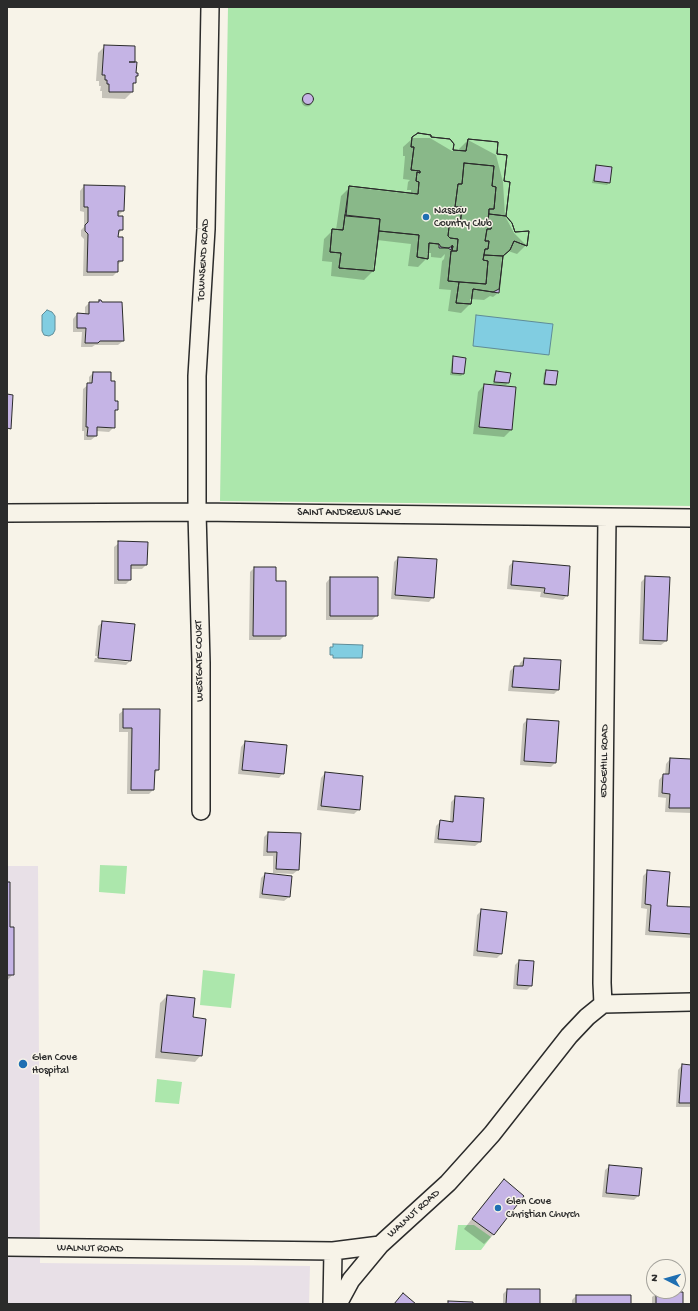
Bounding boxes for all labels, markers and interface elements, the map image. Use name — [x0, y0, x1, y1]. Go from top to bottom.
place label: Nassau Country Club — [434, 204, 492, 230]
marker: Nassau Country Club — [421, 212, 431, 222]
street label: TOWNSEND ROAD — [195, 219, 213, 301]
street label: SAINT ANDREWS LANE — [297, 506, 401, 520]
street label: WESTGATE COURT — [193, 620, 207, 702]
street label: EDGEHILL ROAD — [598, 724, 612, 798]
place label: Glen Cove Hospital — [32, 1051, 77, 1077]
marker: Glen Cove Hospital — [17, 1058, 29, 1070]
street label: WALNUT ROAD — [385, 1187, 443, 1241]
place label: Glen Cove Christian Church — [506, 1195, 580, 1221]
marker: Glen Cove Christian Church — [493, 1203, 503, 1213]
street label: WALNUT ROAD — [57, 1242, 123, 1256]
north arrow — [646, 1259, 686, 1299]
text: N — [649, 1274, 661, 1282]

